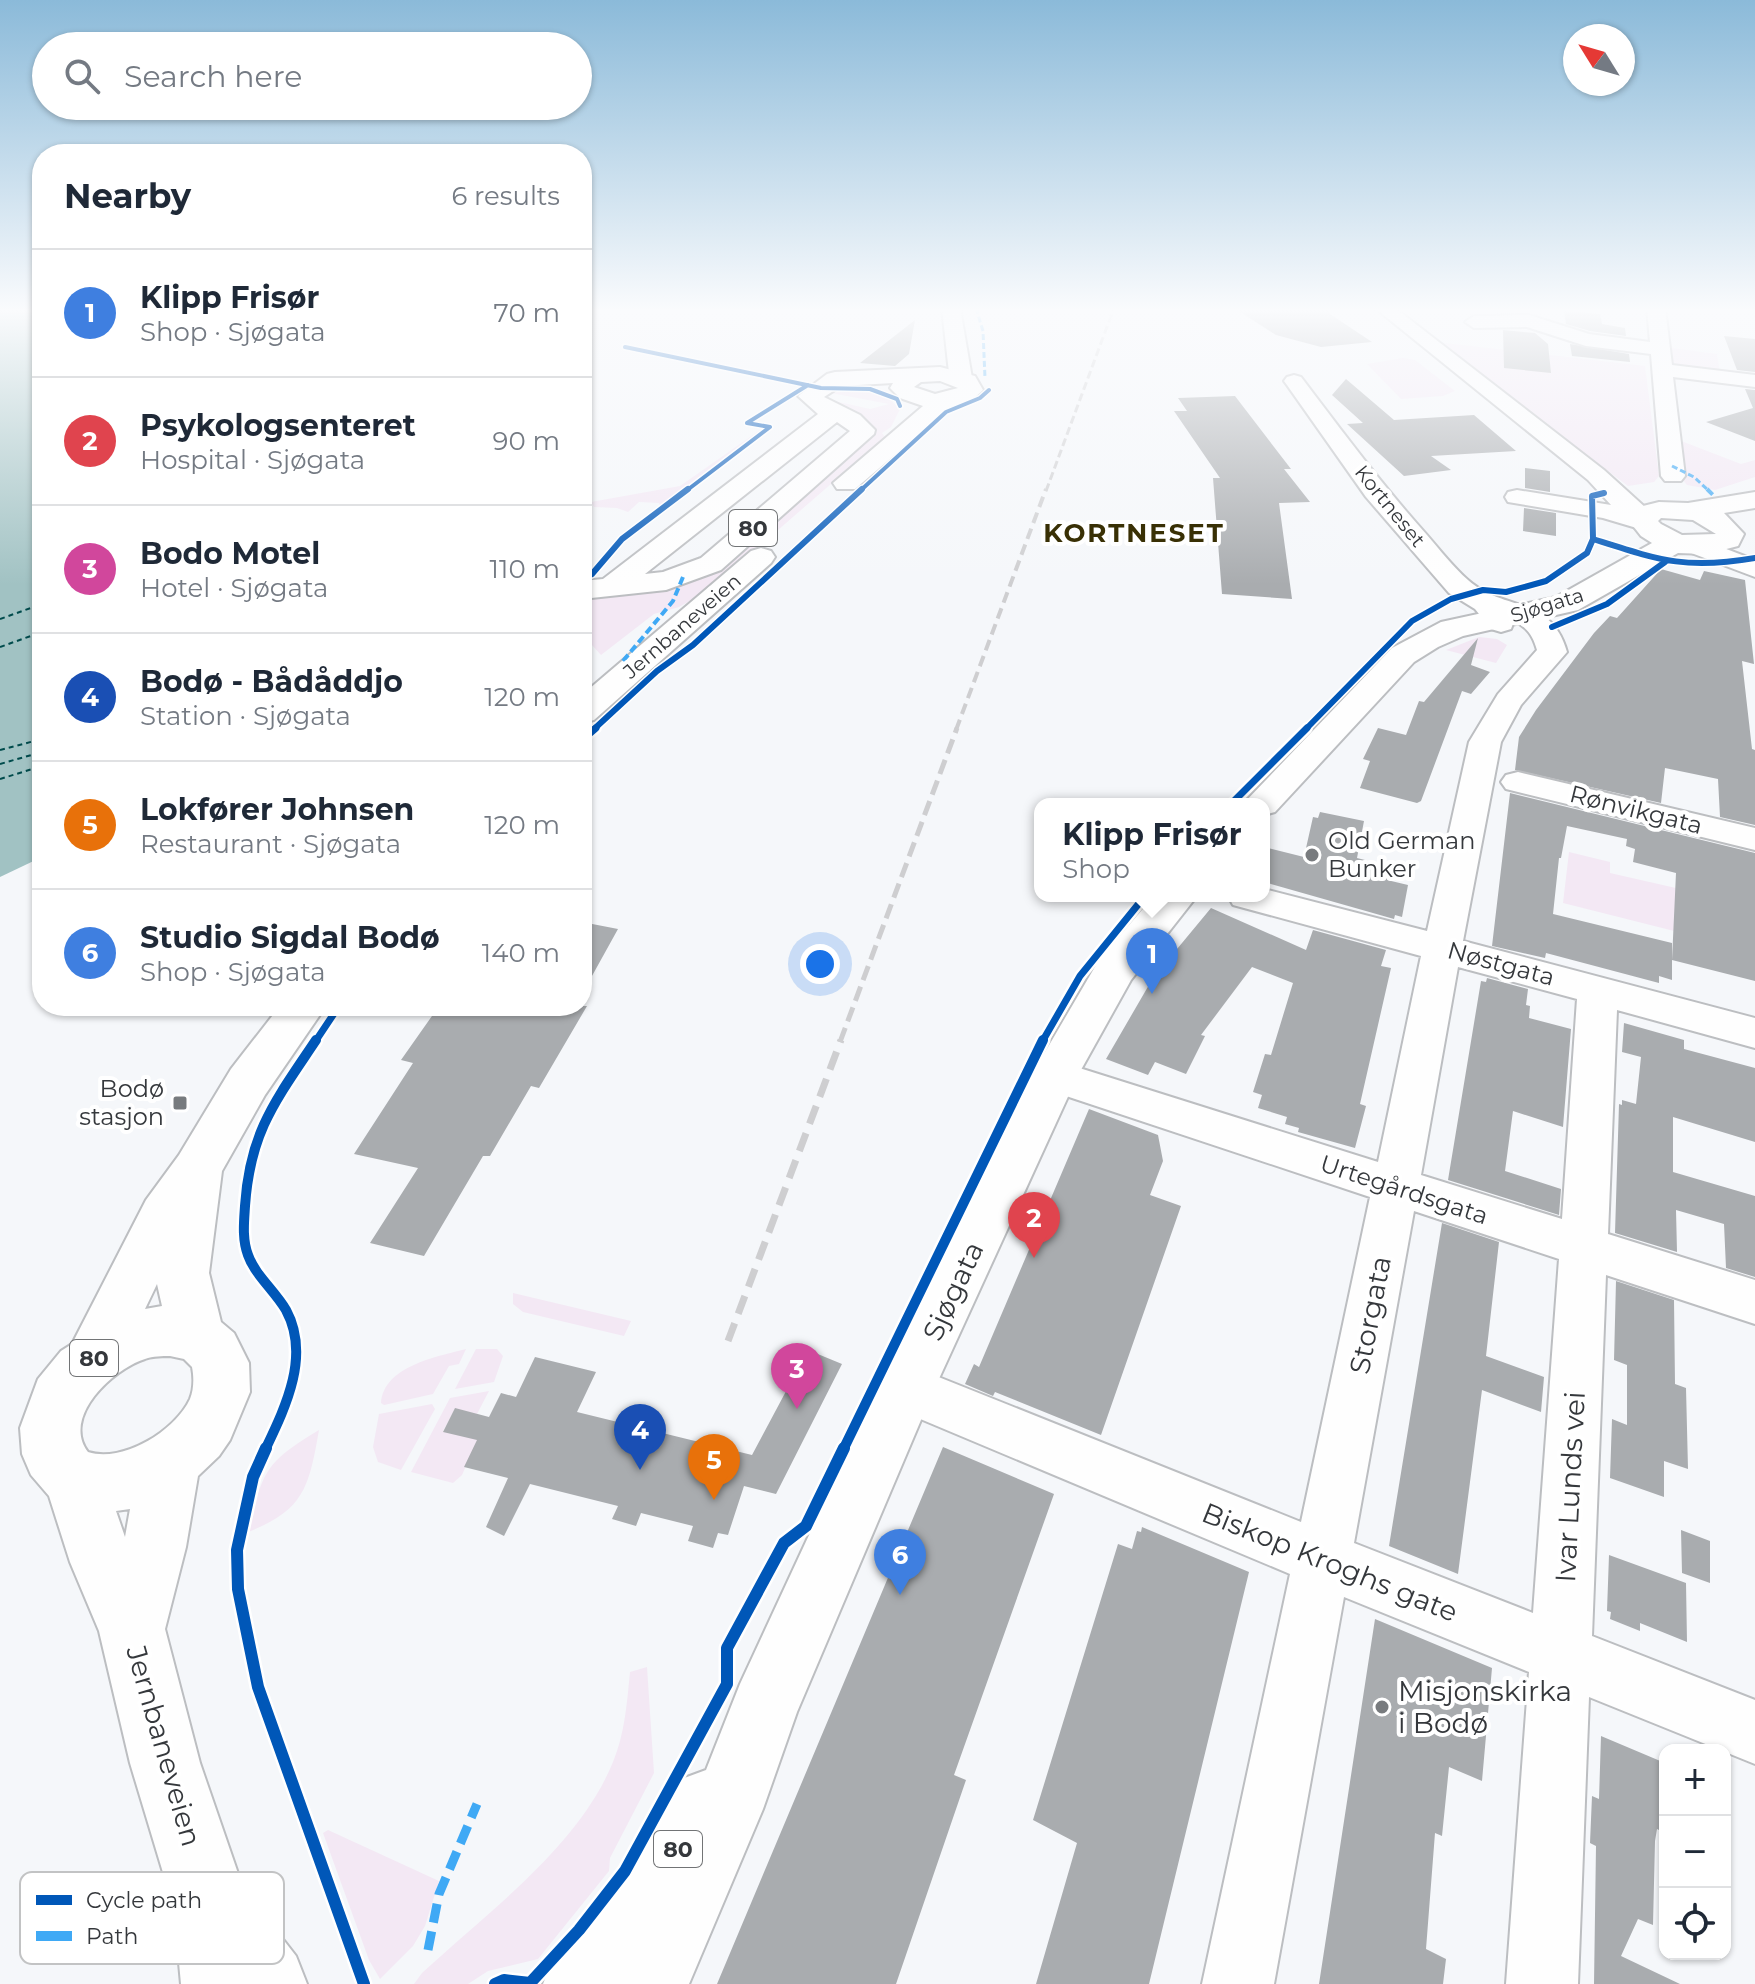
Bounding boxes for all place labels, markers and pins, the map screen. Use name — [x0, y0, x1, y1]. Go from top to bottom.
place label: Old German Bunker — [1328, 826, 1476, 883]
marker: Old German Bunker — [1303, 846, 1321, 864]
pin: 1 — [1126, 928, 1178, 994]
place label: Bodø stasjon — [79, 1074, 164, 1131]
marker: Bodø stasjon — [171, 1094, 189, 1112]
pin: 2 — [1008, 1192, 1060, 1258]
pin: 3 — [771, 1343, 823, 1409]
pin: 4 — [614, 1404, 666, 1470]
pin: 5 — [688, 1434, 740, 1500]
pin: 6 — [874, 1529, 926, 1595]
place label: Misjonskirka i Bodø — [1398, 1674, 1572, 1740]
marker: Misjonskirka i Bodø — [1373, 1698, 1391, 1716]

